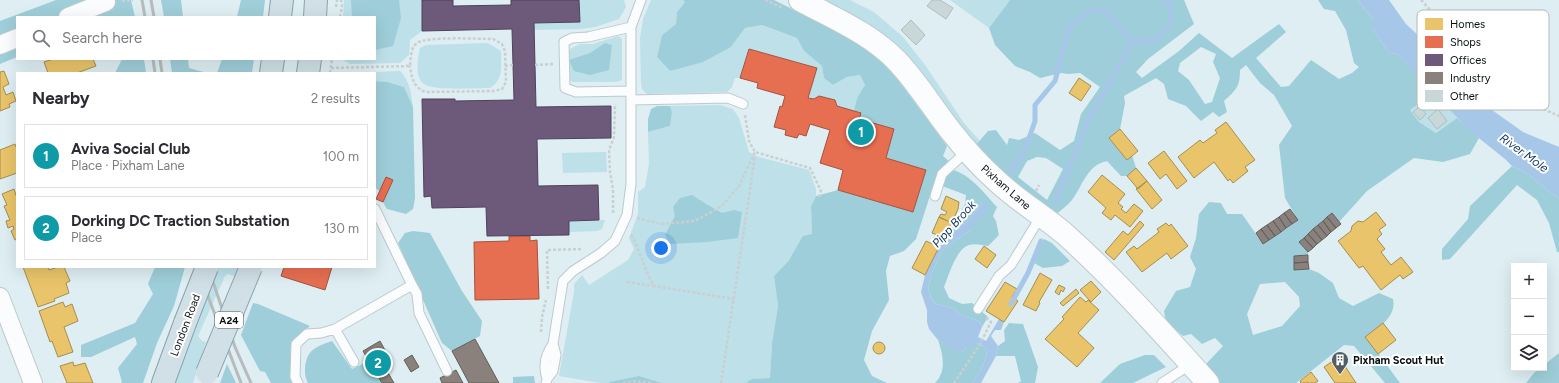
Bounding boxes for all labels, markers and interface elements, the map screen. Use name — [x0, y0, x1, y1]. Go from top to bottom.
legend — [1417, 10, 1549, 110]
search box — [16, 16, 376, 60]
text: Homes — [1450, 18, 1485, 31]
icon: search — [30, 27, 52, 49]
text: Search here — [62, 29, 142, 47]
text: Shops — [1450, 36, 1481, 49]
text: Offices — [1450, 54, 1486, 67]
text: Industry — [1450, 72, 1491, 85]
text: Nearby — [32, 88, 90, 108]
text: Other — [1450, 90, 1479, 103]
text: 2 results — [311, 91, 360, 106]
pin: 1 — [848, 117, 874, 147]
water label: River Mole — [1497, 131, 1551, 175]
text: Aviva Social Club — [71, 140, 190, 158]
text: 1 — [43, 149, 49, 164]
text: 100 m — [323, 149, 359, 164]
text: Place · Pixham Lane — [71, 158, 185, 173]
street label: Pixham Lane — [978, 162, 1033, 212]
water label: Pipp Brook — [929, 197, 979, 250]
text: Dorking DC Traction Substation — [71, 212, 289, 230]
text: 2 — [42, 221, 50, 236]
text: 130 m — [324, 221, 359, 236]
text: Place — [71, 230, 102, 245]
your location — [651, 238, 671, 258]
map controls — [1511, 263, 1547, 371]
button: + — [1511, 263, 1547, 299]
street label: London Road — [168, 292, 203, 358]
button: − — [1511, 299, 1547, 335]
road number: A24 — [215, 312, 243, 328]
button: layers — [1511, 335, 1547, 371]
pin: 2 — [365, 348, 391, 378]
building icon: Pixham Scout Hut — [1330, 350, 1350, 375]
place label: Pixham Scout Hut — [1353, 354, 1445, 367]

